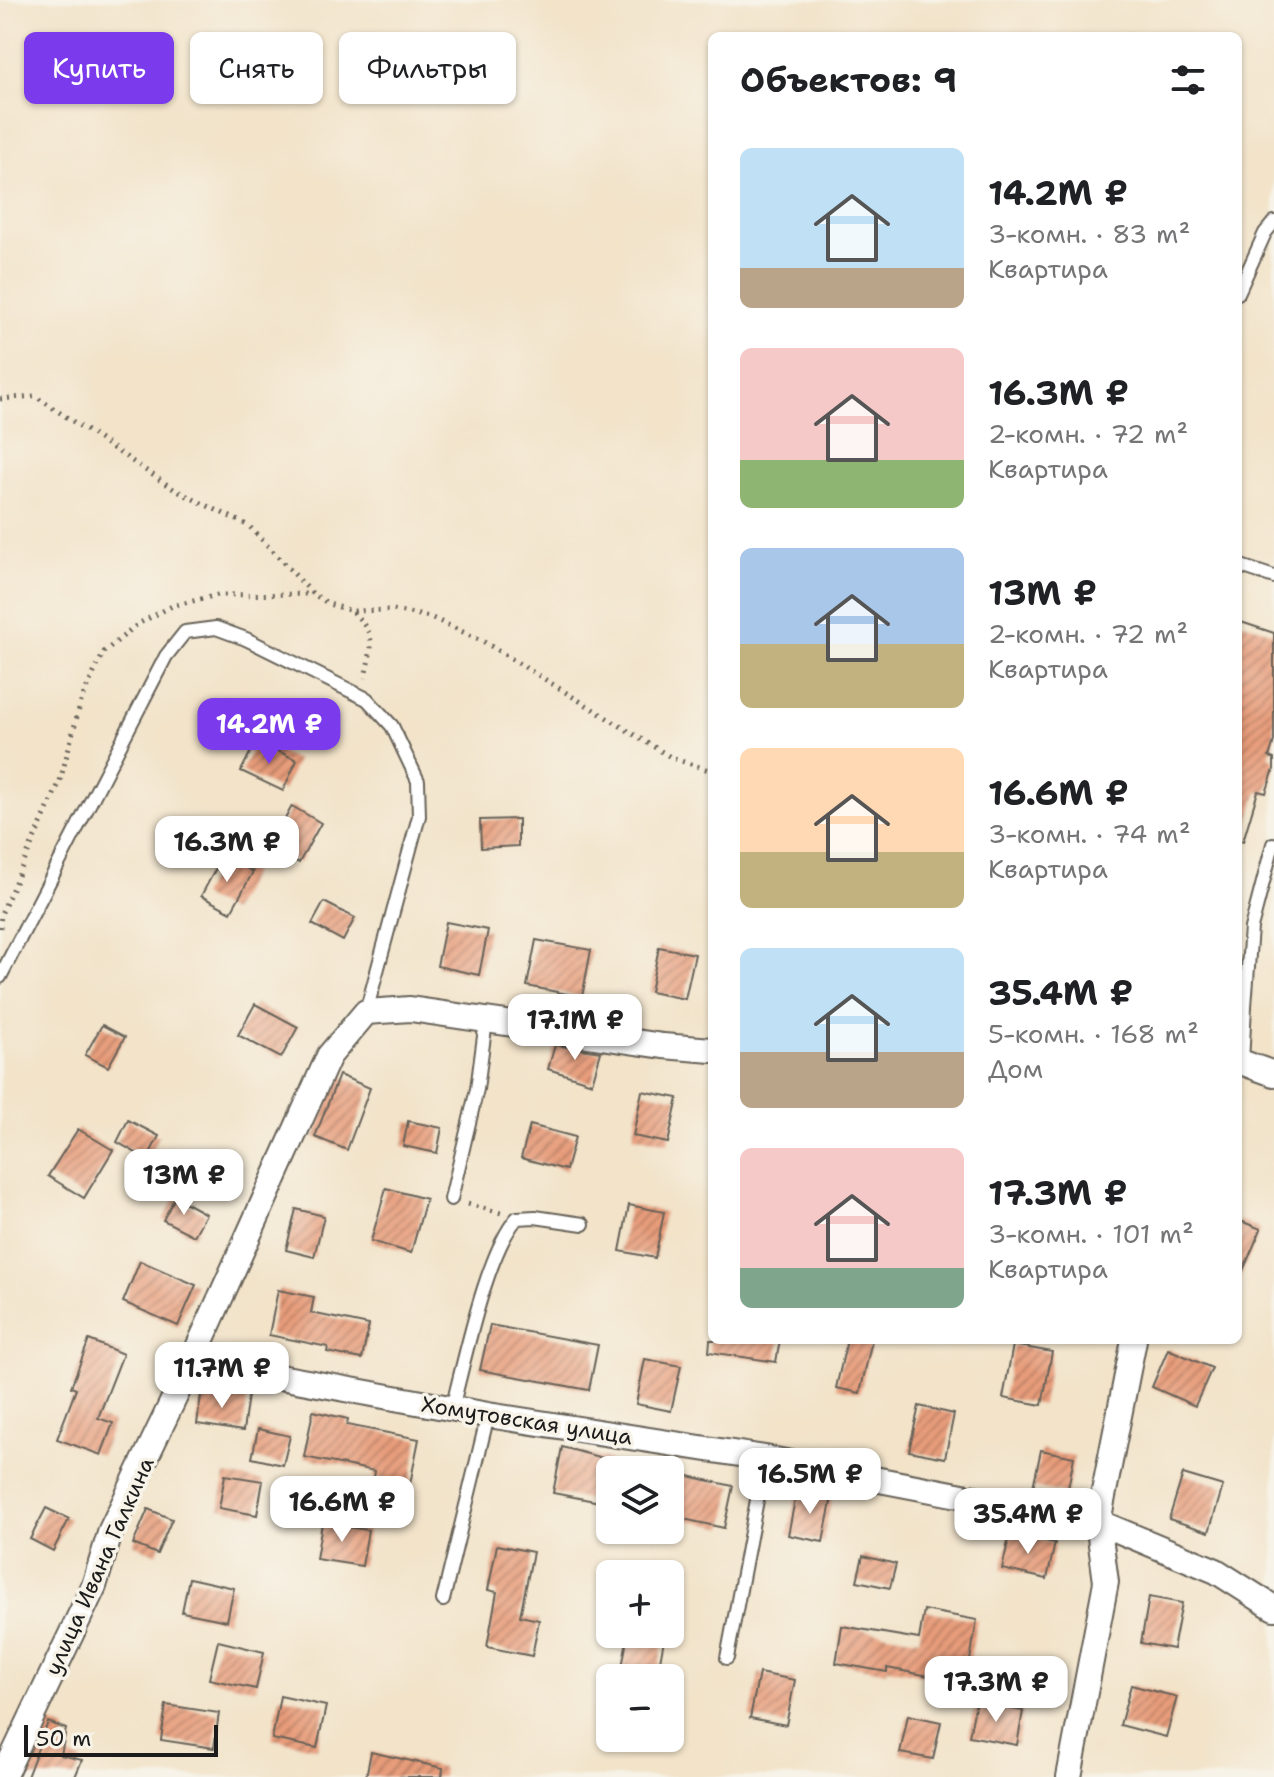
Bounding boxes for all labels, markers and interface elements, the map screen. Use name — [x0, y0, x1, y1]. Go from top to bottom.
chip: Купить — [24, 32, 174, 104]
chip: Снять — [190, 32, 323, 104]
chip: Фильтры — [339, 32, 516, 104]
text: Объектов: 9 — [740, 57, 957, 103]
icon: filters — [1166, 58, 1210, 102]
text: 14.2M ₽ — [988, 170, 1128, 216]
icon: home — [804, 180, 900, 276]
text: 3-комн. · 83 m² — [988, 216, 1190, 251]
text: Квартира — [988, 251, 1108, 286]
text: 16.3M ₽ — [988, 370, 1129, 416]
icon: home — [804, 380, 900, 476]
text: 2-комн. · 72 m² — [988, 416, 1188, 451]
text: Квартира — [988, 451, 1108, 486]
text: 13M ₽ — [988, 570, 1097, 616]
icon: home — [804, 580, 900, 676]
text: 2-комн. · 72 m² — [988, 616, 1188, 651]
text: Квартира — [988, 651, 1108, 686]
pin: 14.2M ₽ — [195, 698, 343, 766]
text: 14.2M ₽ — [215, 706, 323, 741]
text: 16.6M ₽ — [988, 770, 1129, 816]
icon: home — [804, 780, 900, 876]
pin: 16.3M ₽ — [153, 816, 301, 884]
text: 3-комн. · 74 m² — [988, 816, 1191, 851]
text: 16.3M ₽ — [173, 824, 281, 859]
text: Квартира — [988, 851, 1108, 886]
text: 35.4M ₽ — [988, 970, 1133, 1016]
icon: home — [804, 980, 900, 1076]
pin: 17.1M ₽ — [501, 994, 649, 1062]
text: 17.1M ₽ — [526, 1002, 624, 1037]
text: 5-комн. · 168 m² — [988, 1016, 1199, 1051]
text: Дом — [988, 1051, 1043, 1086]
pin: 13M ₽ — [128, 1149, 240, 1217]
text: 13M ₽ — [142, 1157, 226, 1192]
text: 17.3M ₽ — [988, 1170, 1127, 1216]
icon: home — [804, 1180, 900, 1276]
text: 3-комн. · 101 m² — [988, 1216, 1194, 1251]
text: Квартира — [988, 1251, 1108, 1286]
pin: 11.7M ₽ — [148, 1342, 296, 1410]
text: 11.7M ₽ — [173, 1350, 271, 1385]
street label: Хомутовская улица — [419, 1389, 635, 1452]
pin: 16.5M ₽ — [736, 1448, 884, 1516]
street label: улица Ивана Галкина — [38, 1452, 161, 1680]
map controls — [596, 1456, 684, 1752]
button: layers — [596, 1456, 684, 1544]
text: 16.5M ₽ — [757, 1456, 863, 1491]
pin: 16.6M ₽ — [268, 1476, 416, 1544]
text: 16.6M ₽ — [288, 1484, 396, 1519]
pin: 35.4M ₽ — [954, 1488, 1102, 1556]
text: 35.4M ₽ — [972, 1496, 1084, 1531]
button: + — [596, 1560, 684, 1648]
pin: 17.3M ₽ — [922, 1656, 1070, 1724]
button: − — [596, 1664, 684, 1752]
text: 17.3M ₽ — [943, 1664, 1049, 1699]
scale bar — [24, 1721, 218, 1757]
text: 50 m — [36, 1724, 91, 1753]

